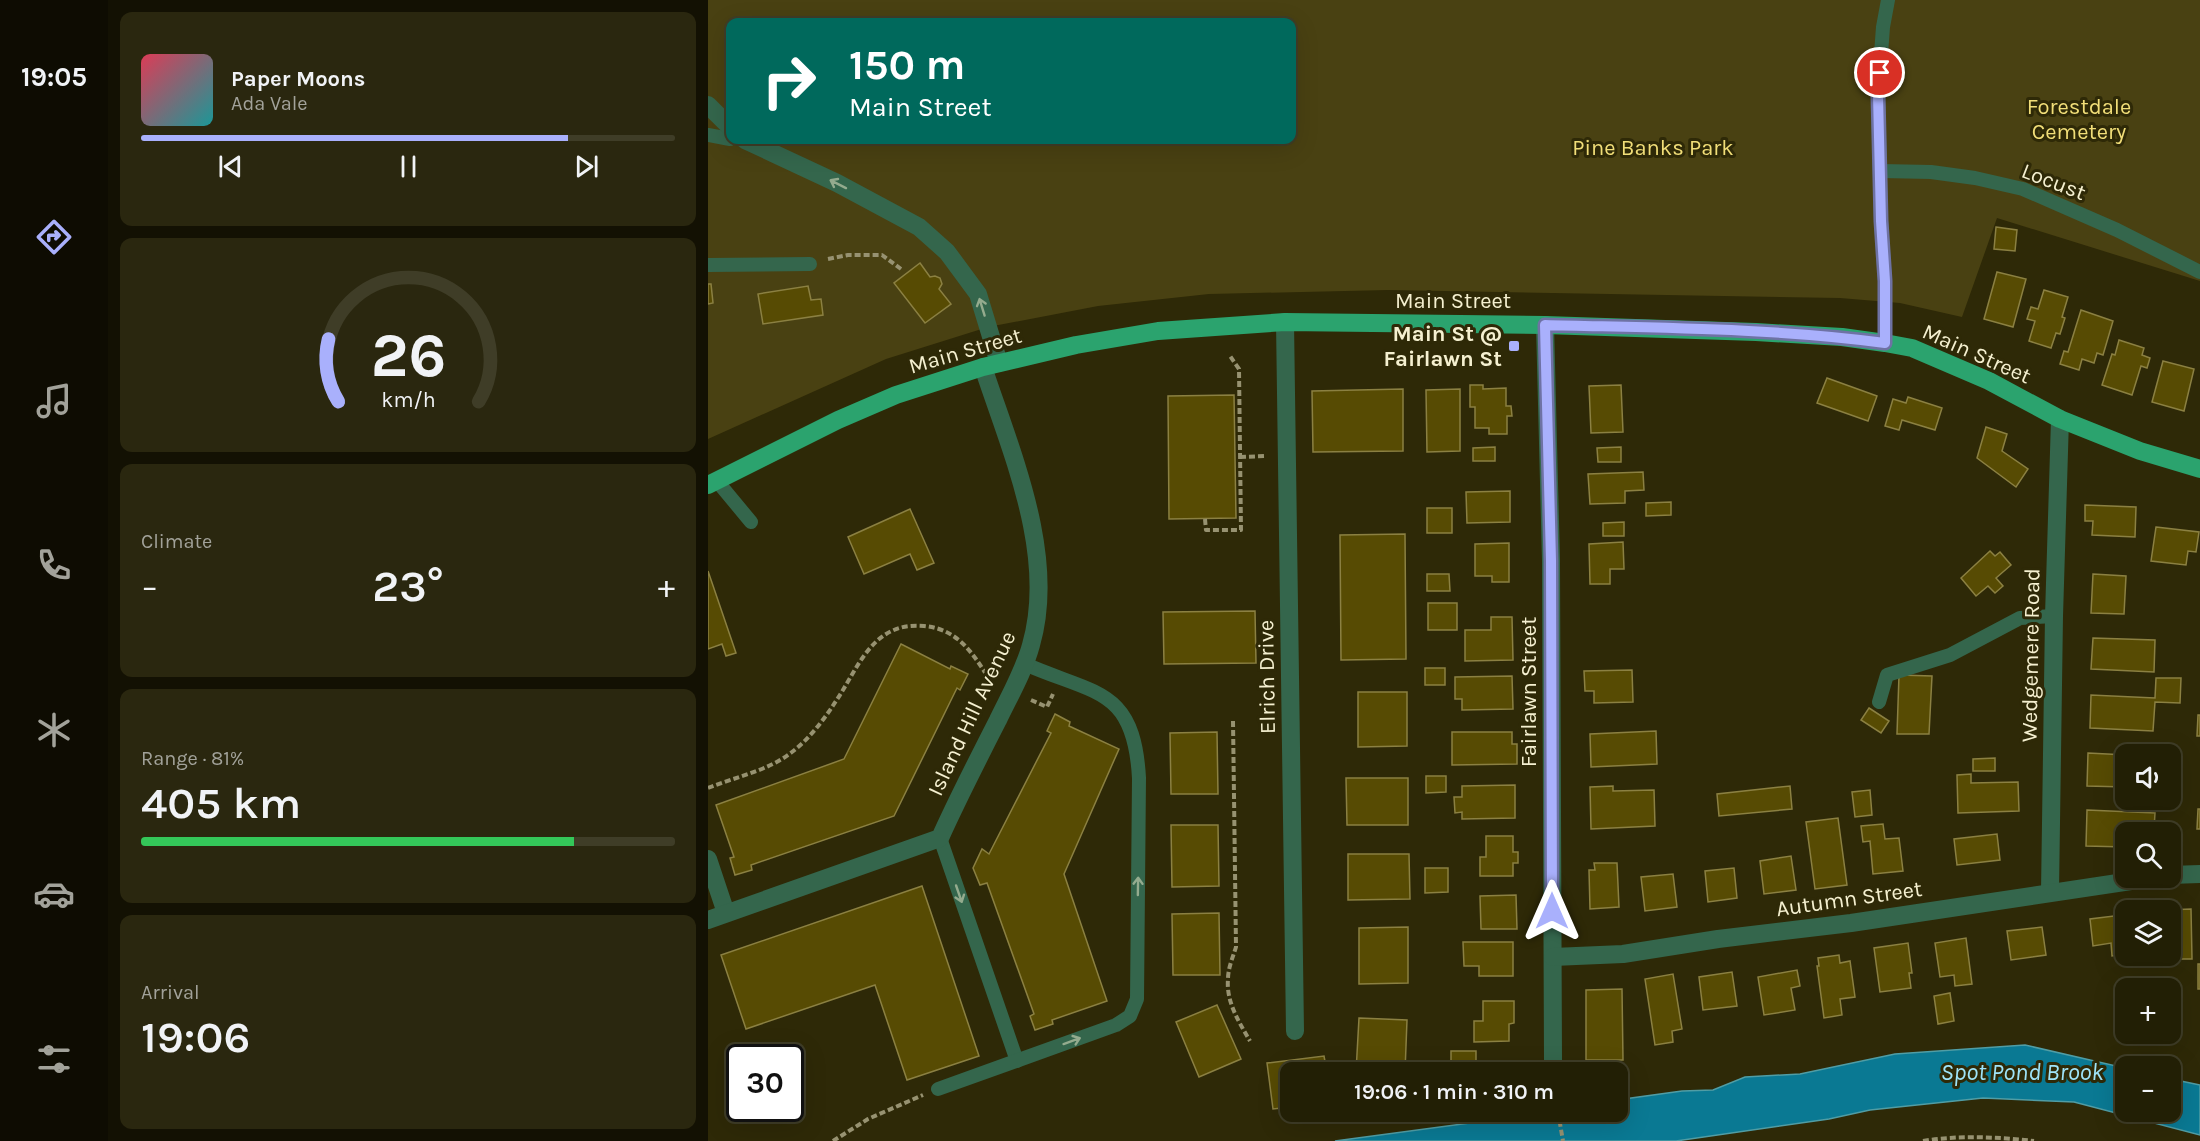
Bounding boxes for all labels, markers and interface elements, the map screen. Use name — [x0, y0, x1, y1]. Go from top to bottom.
text: 150 m — [849, 40, 965, 90]
icon: right — [750, 42, 828, 120]
pin — [1854, 47, 1905, 98]
icon: arrive — [1863, 56, 1896, 89]
text: 19:05 — [21, 61, 87, 93]
text: Paper Moons — [231, 66, 365, 92]
text: Main Street — [849, 91, 992, 123]
text: Ada Vale — [231, 92, 308, 115]
park label: Forestdale Cemetery — [2027, 94, 2131, 145]
park label: Pine Banks Park — [1572, 135, 1734, 161]
icon: previous — [214, 150, 247, 183]
icon: pause — [392, 150, 425, 183]
icon: next — [570, 150, 603, 183]
street label: Locust — [2018, 158, 2089, 206]
one-way arrow — [829, 177, 847, 189]
icon: directions — [33, 216, 75, 258]
street label: Main Street — [1395, 288, 1511, 314]
one-way arrow — [976, 298, 987, 317]
street label: Main Street — [1918, 318, 2035, 389]
text: 26 — [370, 319, 446, 392]
place label: Main St @ Fairlawn St — [1384, 321, 1502, 372]
street label: Main Street — [906, 322, 1025, 379]
marker: Main St @ Fairlawn St — [1507, 339, 1521, 353]
icon: music — [33, 380, 75, 422]
text: km/h — [381, 387, 435, 412]
text: Climate — [141, 530, 212, 553]
icon: phone — [33, 544, 75, 586]
text: 23° — [372, 560, 444, 612]
text: − — [141, 567, 158, 605]
text: + — [658, 567, 675, 605]
street label: Wedgemere Road — [2016, 568, 2046, 742]
street label: Fairlawn Street — [1516, 617, 1542, 767]
street label: Elrich Drive — [1253, 620, 1281, 734]
street label: Island Hill Avenue — [922, 627, 1021, 800]
icon: climate — [33, 709, 75, 751]
map controls — [2115, 744, 2181, 1122]
button: sound — [2115, 744, 2181, 810]
text: Range · 81% — [141, 747, 244, 770]
text: 405 km — [141, 777, 301, 829]
button: search — [2115, 822, 2181, 888]
icon: car — [33, 873, 75, 915]
one-way arrow — [1133, 876, 1144, 896]
street label: Autumn Street — [1775, 876, 1924, 922]
position arrow — [1520, 879, 1584, 943]
one-way arrow — [955, 884, 966, 902]
button: layers — [2115, 900, 2181, 966]
button: + — [2115, 978, 2181, 1044]
text: Arrival — [141, 981, 200, 1004]
text: 19:06 — [141, 1011, 250, 1063]
one-way arrow — [1063, 1035, 1081, 1046]
icon: filters — [33, 1038, 75, 1080]
speed limit sign: 30 — [726, 1044, 804, 1122]
button: − — [2115, 1056, 2181, 1122]
water label: Spot Pond Brook — [1940, 1058, 2104, 1086]
text: 19:06 · 1 min · 310 m — [1354, 1079, 1554, 1105]

